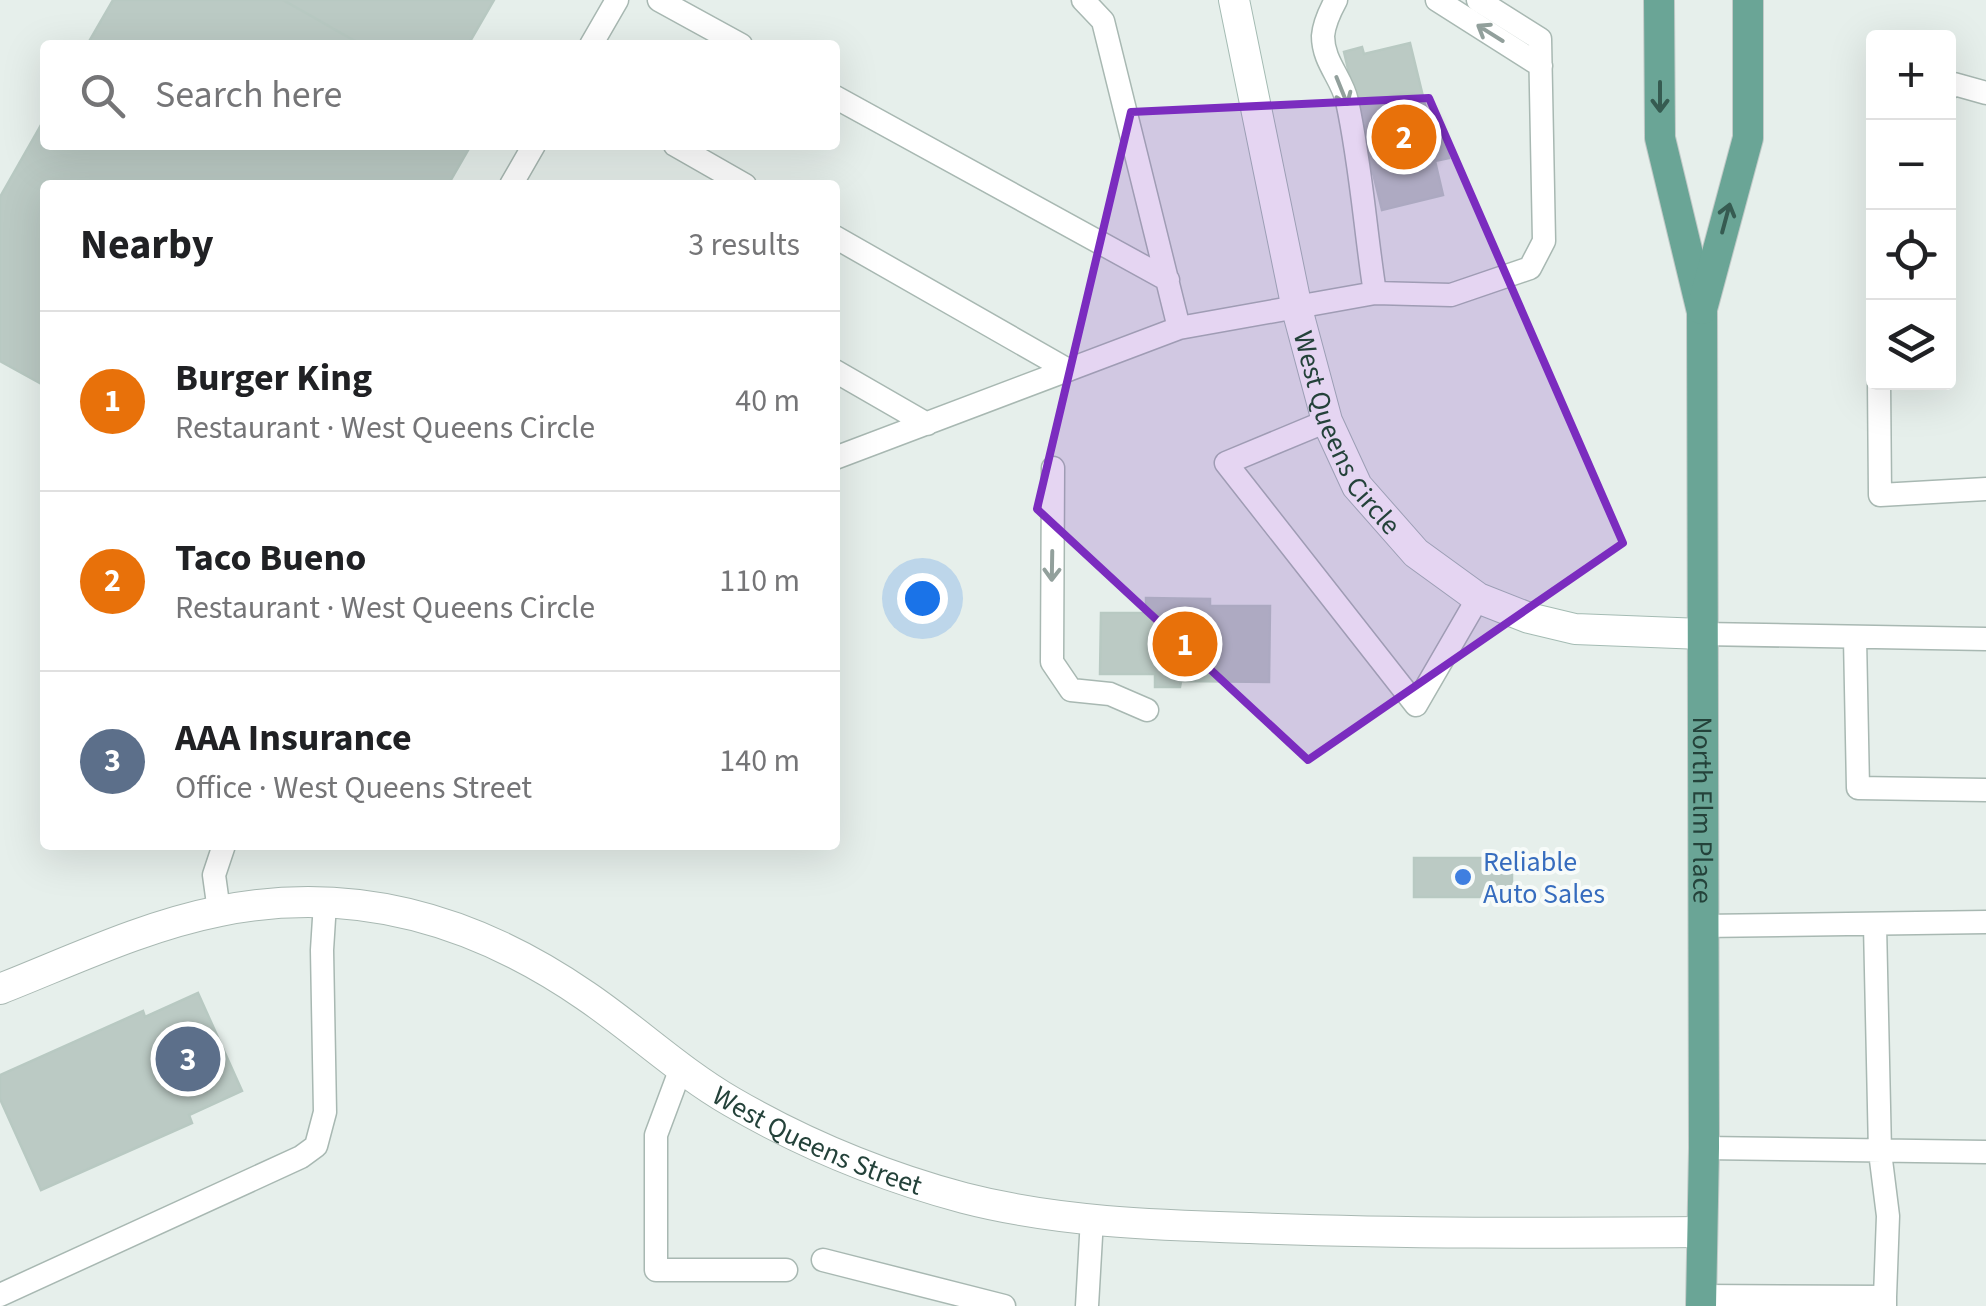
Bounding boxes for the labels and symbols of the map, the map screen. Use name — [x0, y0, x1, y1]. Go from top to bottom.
one-way arrow — [1476, 22, 1504, 43]
one-way arrow — [1334, 75, 1352, 106]
one-way arrow — [1650, 80, 1670, 113]
pin: 2 — [1372, 100, 1436, 174]
one-way arrow — [1718, 203, 1737, 234]
street label: West Queens Circle — [1283, 327, 1410, 544]
one-way arrow — [1042, 549, 1061, 581]
your location — [897, 573, 948, 624]
pin: 1 — [1152, 606, 1218, 682]
street label: North Elm Place — [1682, 716, 1722, 904]
place label: Reliable Auto Sales — [1483, 842, 1605, 914]
marker: Reliable Auto Sales — [1452, 866, 1474, 888]
pin: 3 — [156, 1022, 220, 1096]
street label: West Queens Street — [705, 1076, 928, 1206]

